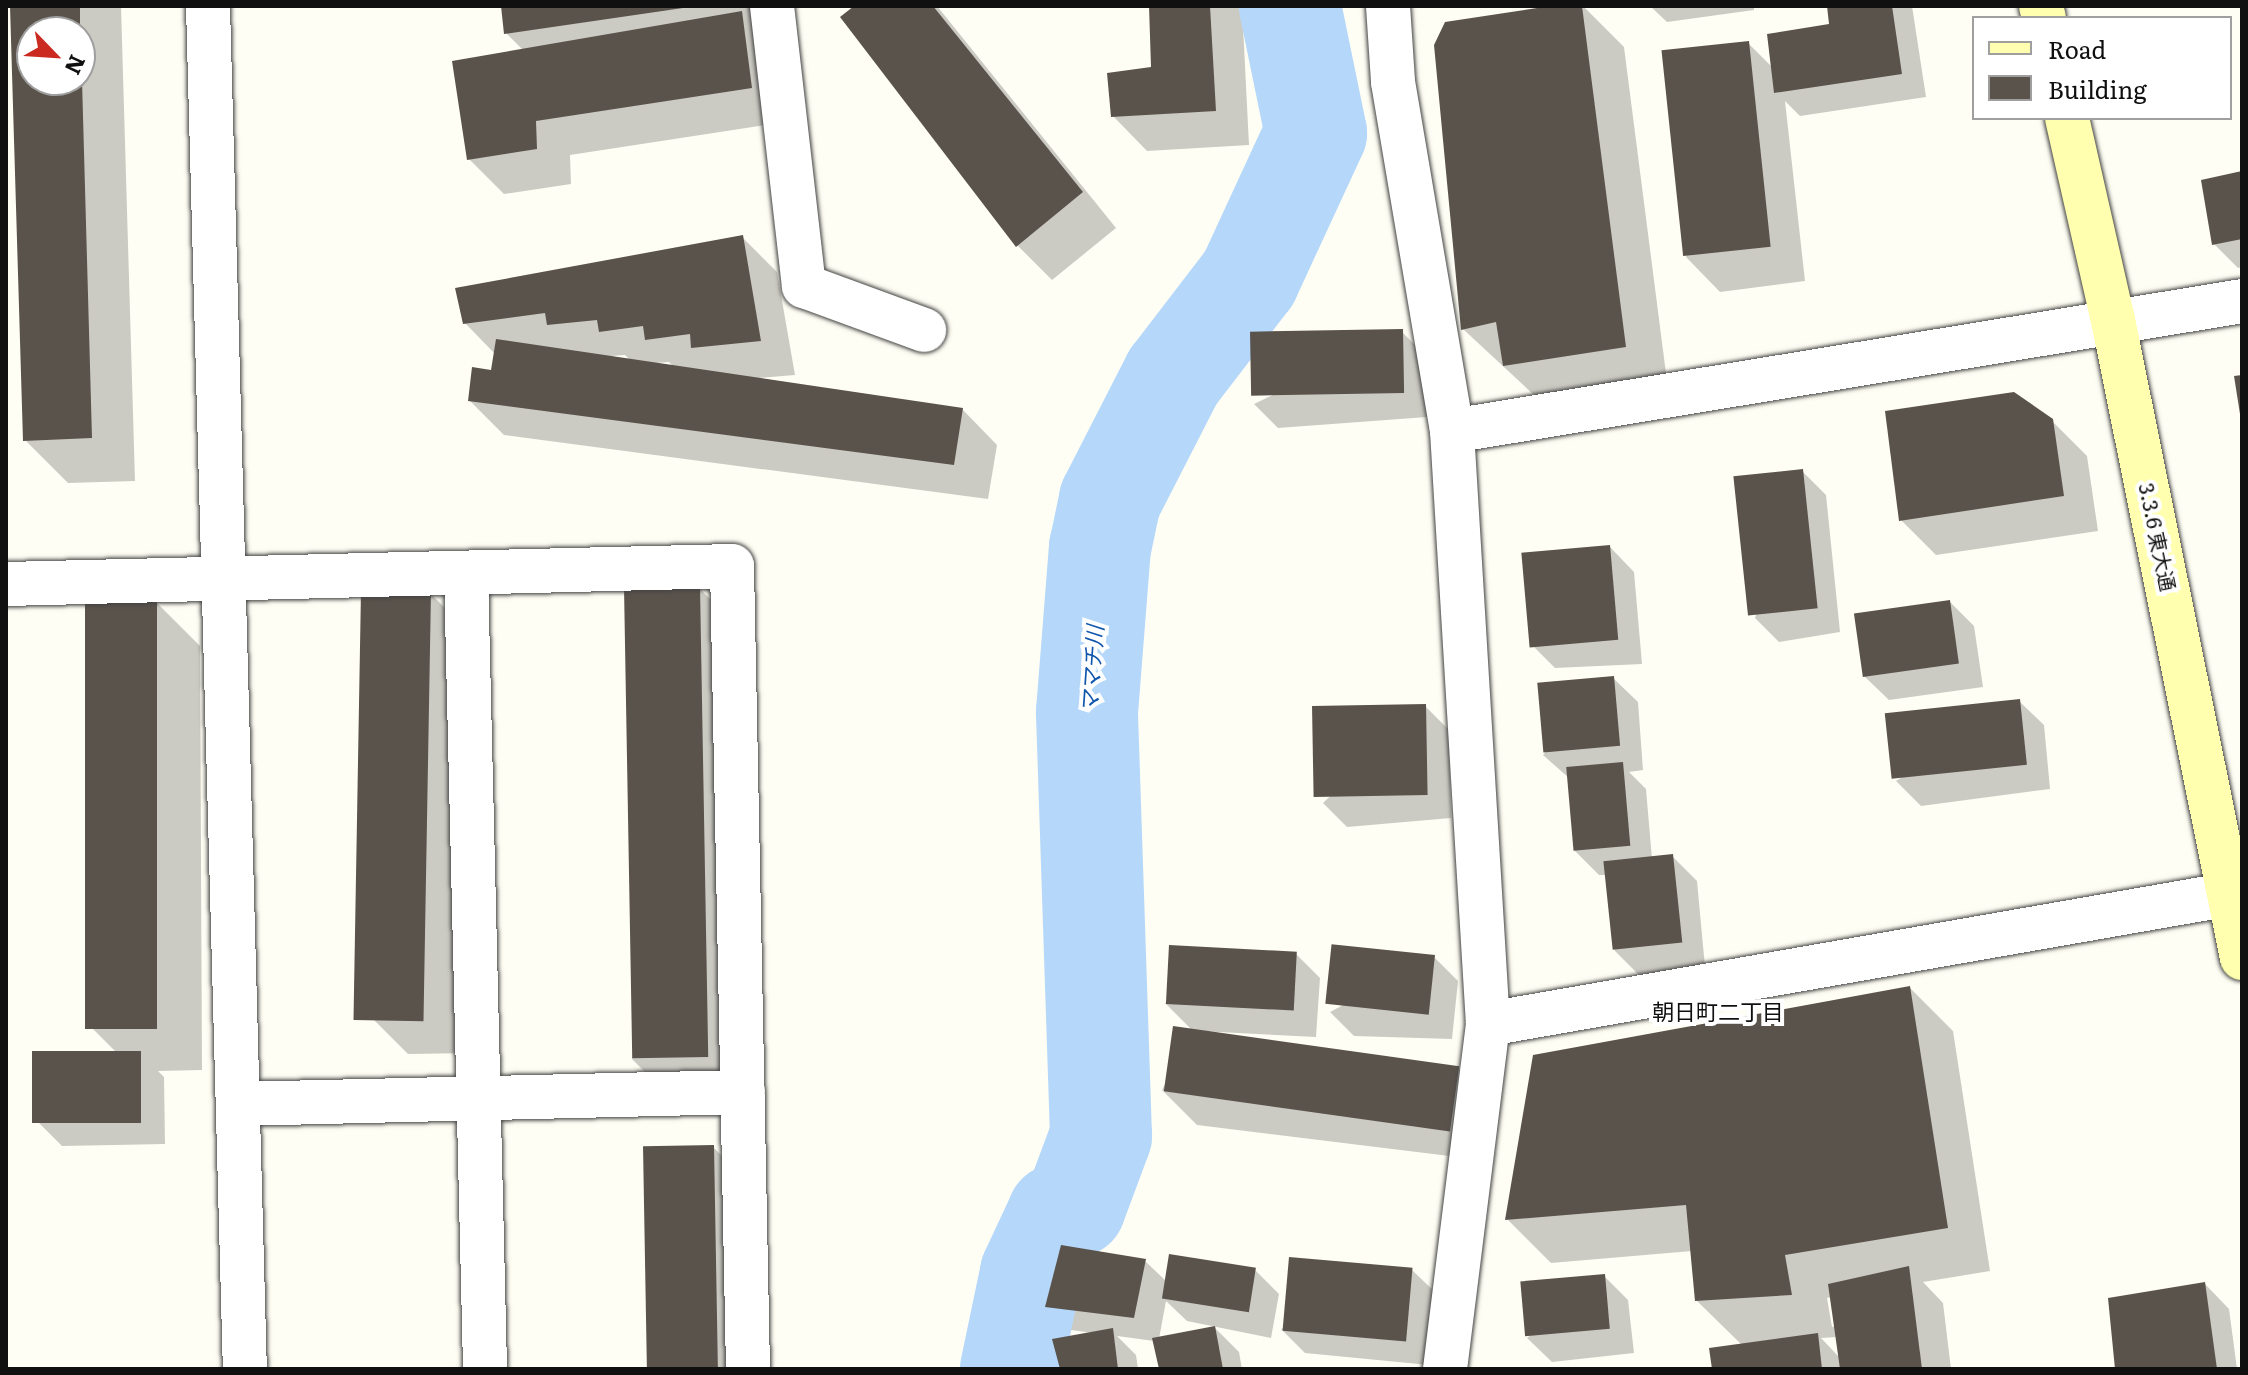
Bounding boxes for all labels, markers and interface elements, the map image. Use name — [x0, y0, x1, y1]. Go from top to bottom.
north arrow — [16, 16, 96, 96]
legend — [1972, 16, 2232, 120]
text: Road — [2048, 31, 2106, 66]
text: N — [58, 50, 95, 81]
text: Building — [2048, 71, 2147, 106]
street label: 3.3.6 東大通 — [2135, 481, 2181, 593]
water label: ママチ川 — [1075, 624, 1107, 714]
district label: 朝日町二丁目 — [1652, 998, 1784, 1024]

